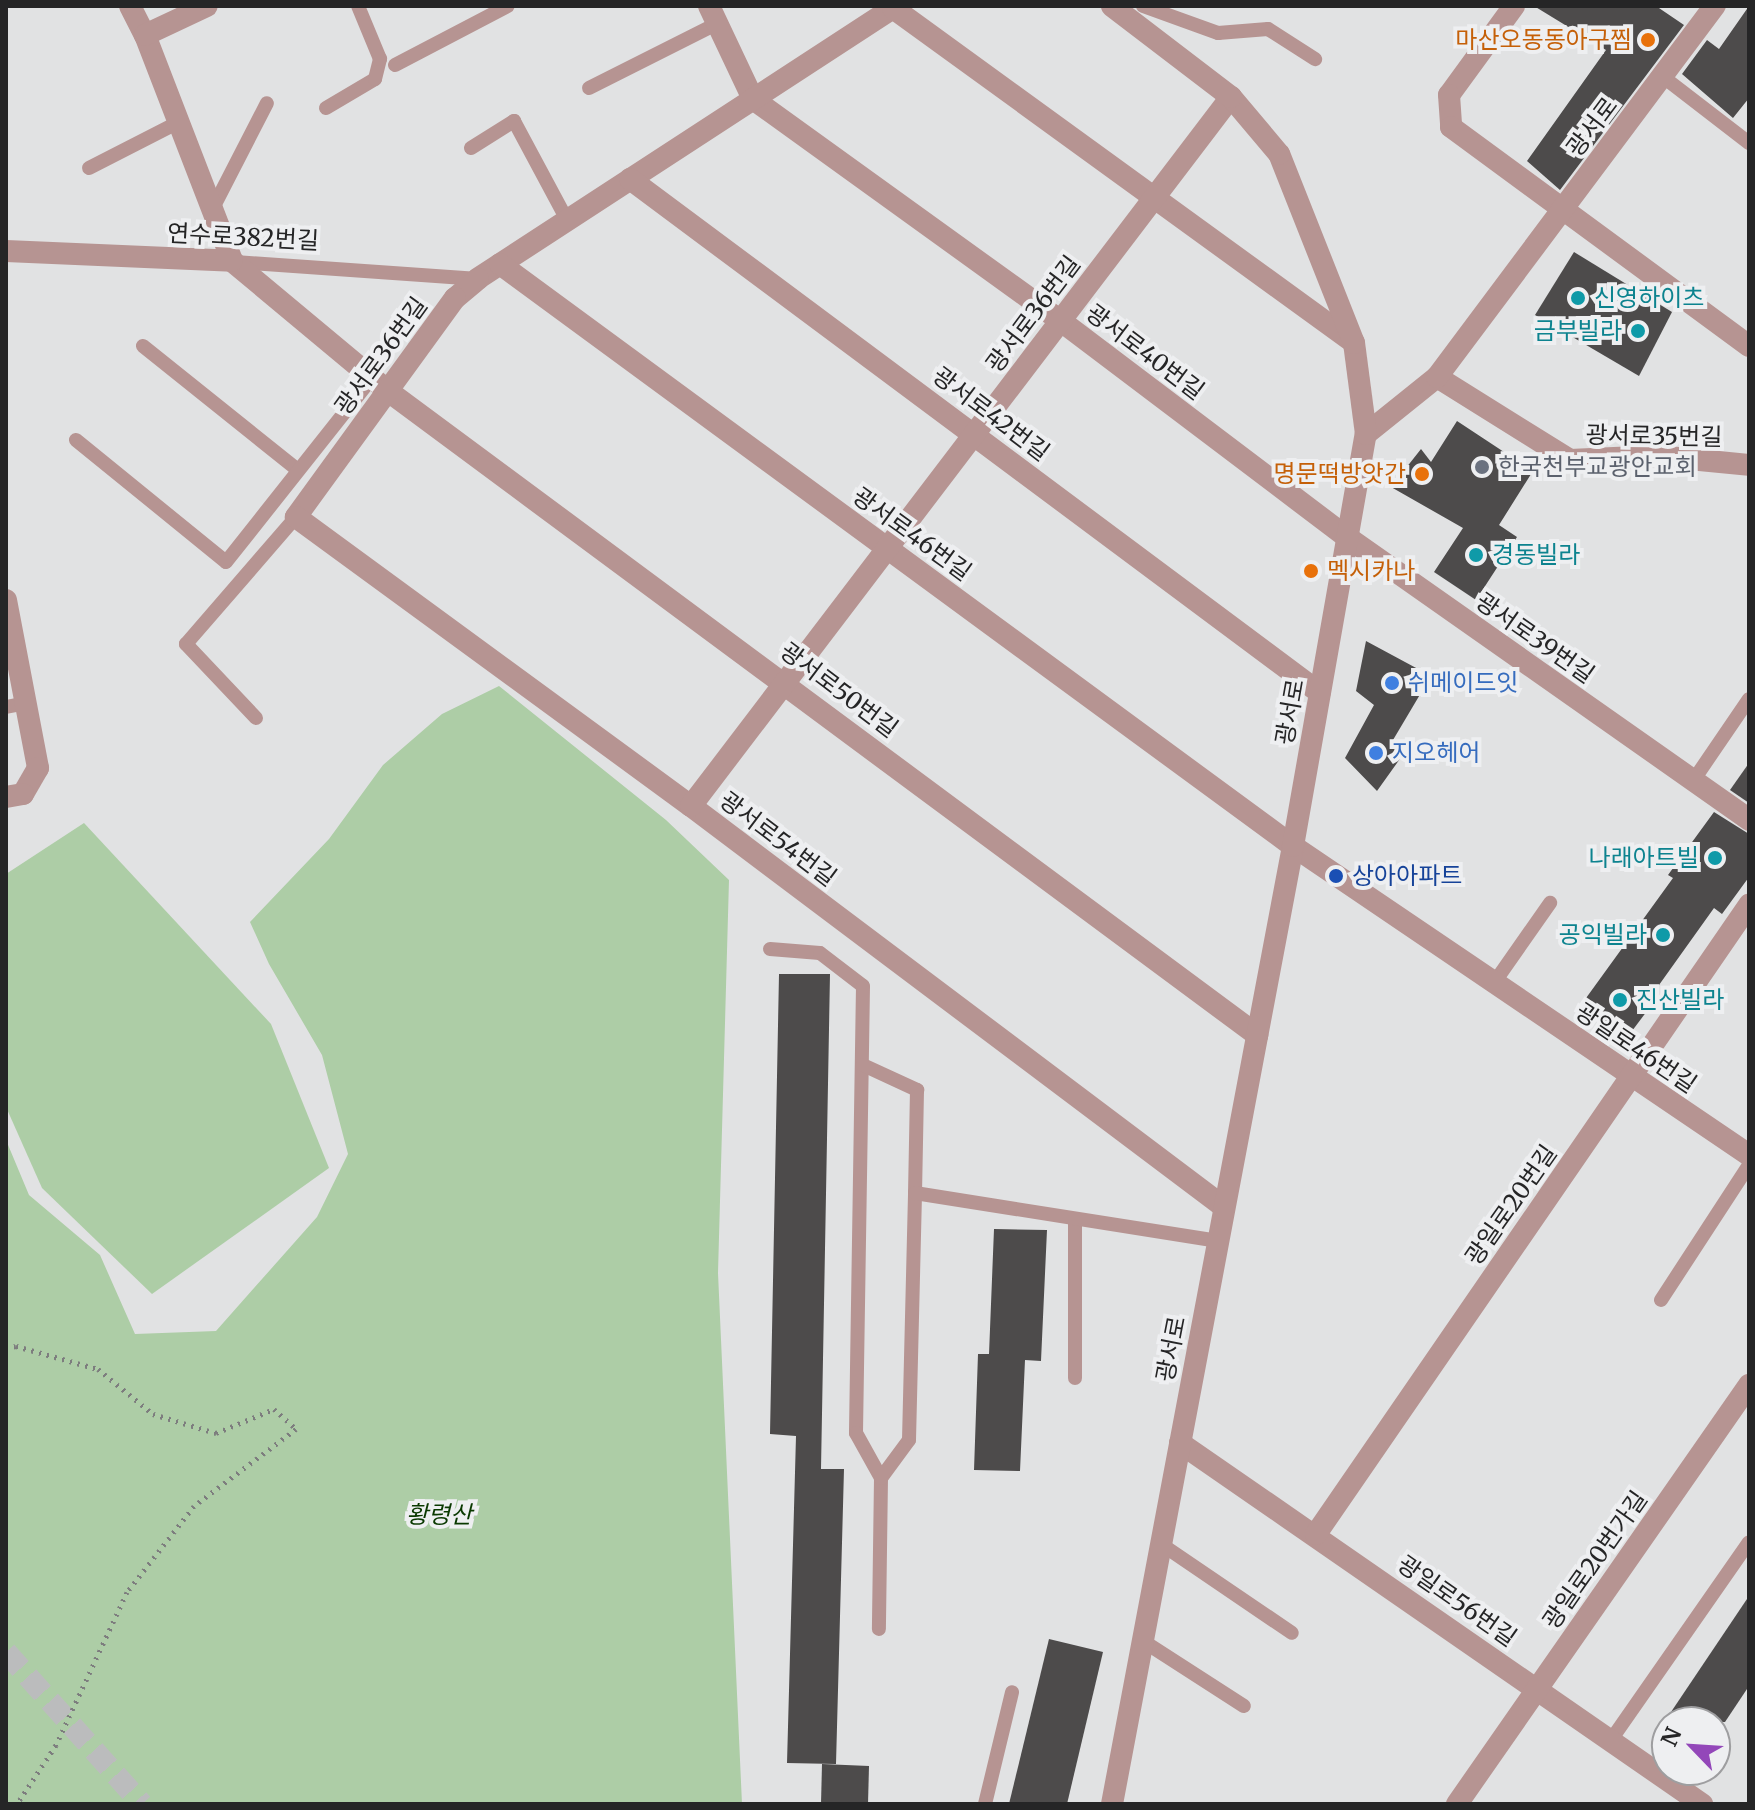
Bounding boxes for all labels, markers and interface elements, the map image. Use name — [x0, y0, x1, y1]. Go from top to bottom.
place label: 마산오동동아구찜 — [1455, 26, 1632, 54]
marker: 마산오동동아구찜 — [1639, 31, 1657, 49]
street label: 광서로 — [1561, 92, 1623, 162]
street label: 연수로382번길 — [166, 219, 320, 255]
street label: 광서로36번길 — [980, 250, 1086, 378]
place label: 신영하이츠 — [1594, 284, 1704, 312]
marker: 신영하이츠 — [1569, 289, 1587, 307]
street label: 광서로36번길 — [329, 292, 433, 420]
street label: 광서로40번길 — [1080, 298, 1210, 406]
place label: 금부빌라 — [1534, 317, 1622, 345]
marker: 금부빌라 — [1629, 322, 1647, 340]
street label: 광서로42번길 — [927, 361, 1055, 467]
street label: 광서로35번길 — [1585, 420, 1723, 452]
place label: 한국천부교광안교회 — [1498, 453, 1697, 481]
marker: 한국천부교광안교회 — [1473, 458, 1491, 476]
place label: 명문떡방앗간 — [1274, 460, 1406, 488]
marker: 명문떡방앗간 — [1413, 465, 1431, 483]
street label: 광서로46번길 — [847, 481, 977, 587]
place label: 경동빌라 — [1492, 541, 1580, 569]
marker: 경동빌라 — [1467, 546, 1485, 564]
place label: 멕시카나 — [1327, 557, 1415, 585]
marker: 멕시카나 — [1302, 562, 1320, 580]
street label: 광서로39번길 — [1470, 587, 1600, 689]
street label: 광서로50번길 — [775, 637, 903, 743]
place label: 쉬메이드잇 — [1408, 669, 1518, 697]
marker: 쉬메이드잇 — [1383, 674, 1401, 692]
street label: 광서로 — [1270, 677, 1310, 747]
place label: 지오헤어 — [1392, 739, 1480, 767]
marker: 지오헤어 — [1367, 744, 1385, 762]
street label: 광서로54번길 — [714, 786, 842, 892]
place label: 나래아트빌 — [1589, 844, 1699, 872]
marker: 나래아트빌 — [1706, 849, 1724, 867]
place label: 상아아파트 — [1352, 862, 1462, 890]
marker: 상아아파트 — [1327, 867, 1345, 885]
place label: 공익빌라 — [1559, 921, 1647, 949]
marker: 공익빌라 — [1654, 926, 1672, 944]
place label: 진산빌라 — [1636, 986, 1724, 1014]
marker: 진산빌라 — [1611, 991, 1629, 1009]
street label: 광일로46번길 — [1570, 997, 1702, 1099]
street label: 광일로20번길 — [1459, 1140, 1563, 1270]
street label: 광서로 — [1151, 1314, 1191, 1384]
street label: 광일로20번가길 — [1537, 1486, 1653, 1634]
park label: 황령산 — [406, 1501, 472, 1529]
street label: 광일로56번길 — [1392, 1549, 1522, 1653]
north arrow — [1651, 1706, 1731, 1786]
text: N — [1655, 1723, 1687, 1751]

